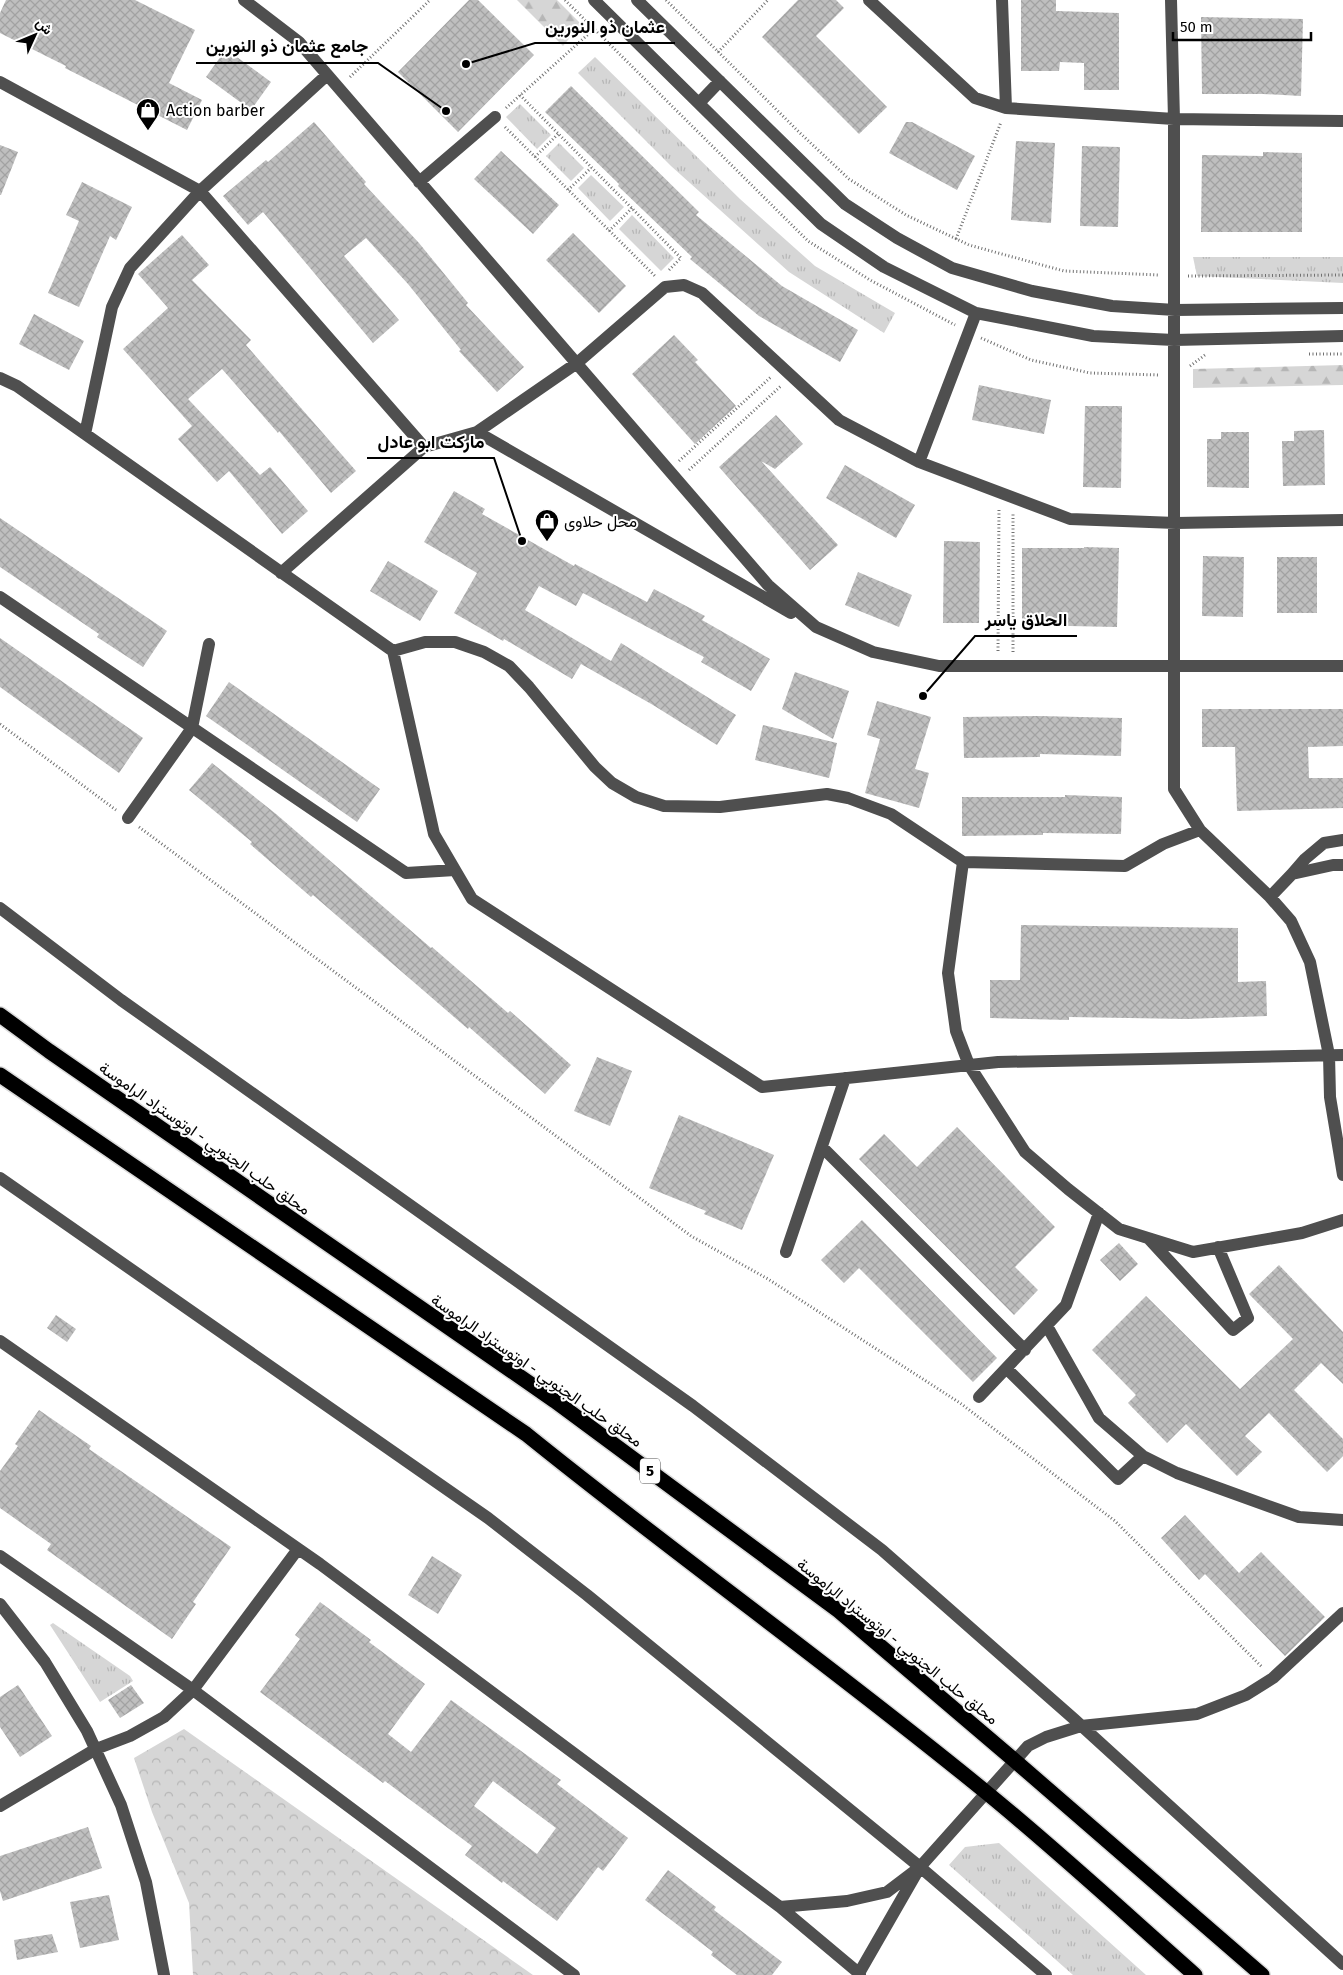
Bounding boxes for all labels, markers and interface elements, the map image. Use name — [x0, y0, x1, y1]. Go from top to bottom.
north arrow — [10, 10, 60, 60]
callout: عثمان ذو النورين — [535, 10, 675, 43]
scale bar — [1173, 10, 1310, 42]
text: ش — [32, 14, 56, 38]
text: عثمان ذو النورين — [545, 16, 665, 38]
text: 50 m — [1180, 18, 1213, 36]
callout: جامع عثمان ذو النورين — [196, 30, 378, 63]
text: جامع عثمان ذو النورين — [206, 35, 368, 58]
shop icon: Action barber — [135, 97, 161, 131]
place label: Action barber — [166, 101, 266, 120]
callout: ماركت ابو عادل — [367, 425, 494, 458]
text: ماركت ابو عادل — [378, 431, 485, 453]
shop icon: محل حلاوى — [534, 508, 560, 542]
place label: محل حلاوى — [564, 512, 637, 532]
callout: الحلاق ياسر — [975, 603, 1077, 636]
text: الحلاق ياسر — [984, 609, 1067, 631]
street label: محلق حلب الجنوبي - اوتوستراد الراموسة — [93, 1058, 314, 1222]
street label: محلق حلب الجنوبي - اوتوستراد الراموسة — [425, 1290, 646, 1454]
road number: 5 — [640, 1458, 660, 1484]
street label: محلق حلب الجنوبي - اوتوستراد الراموسة — [791, 1554, 1002, 1732]

